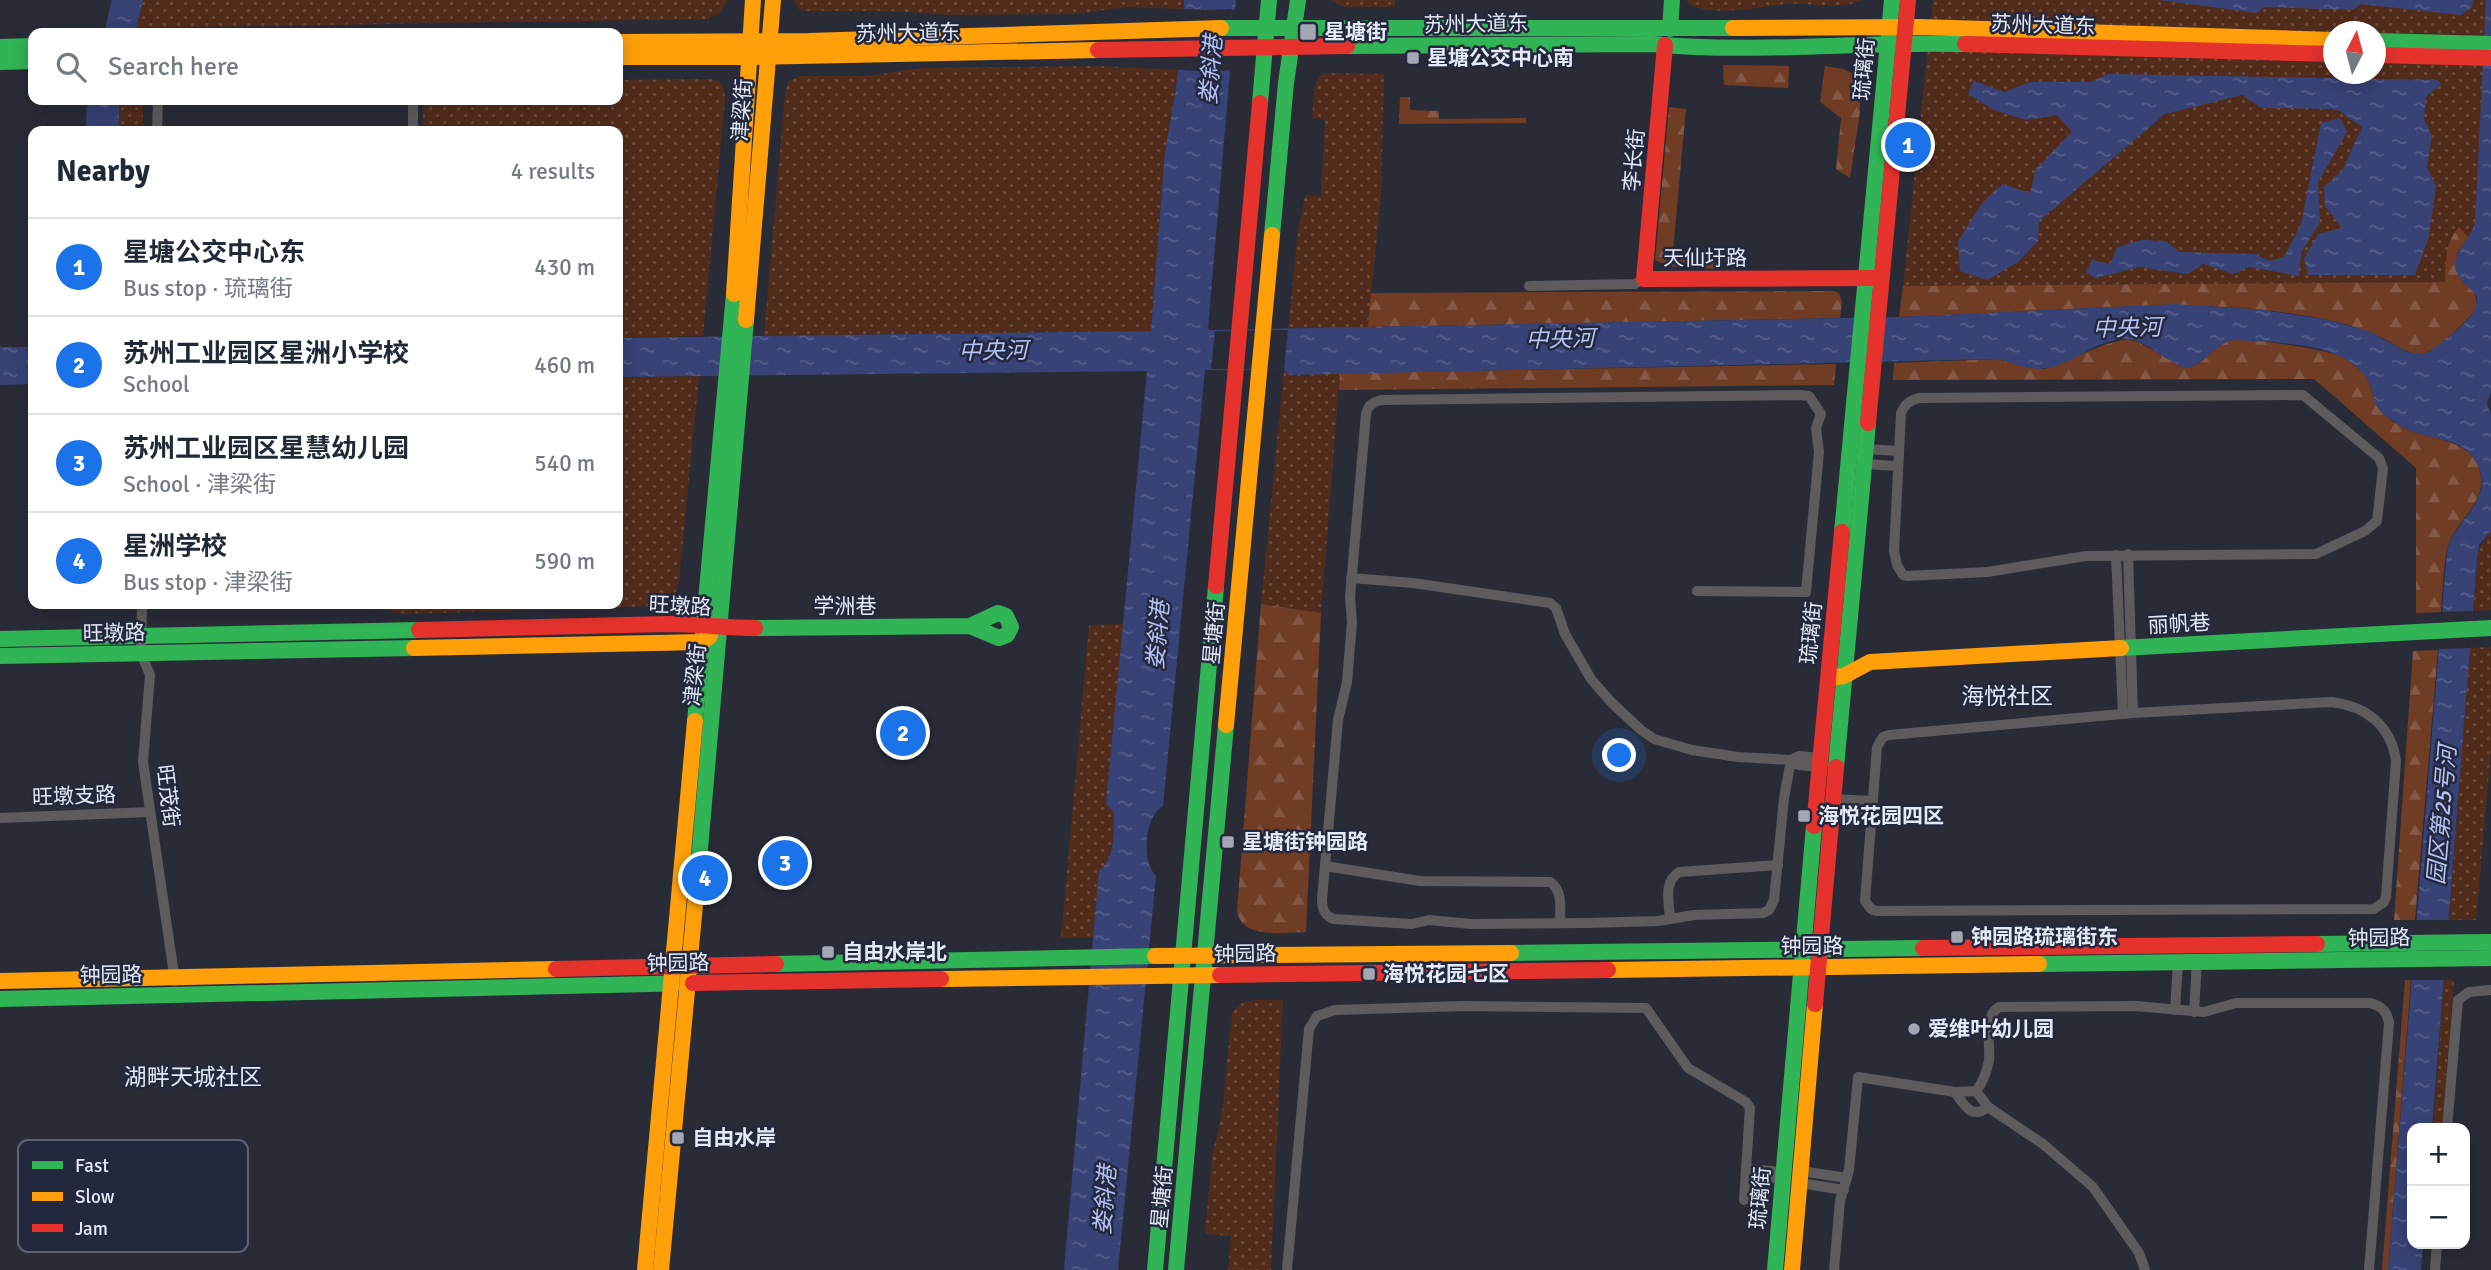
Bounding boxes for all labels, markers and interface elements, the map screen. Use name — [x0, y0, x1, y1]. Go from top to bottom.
street label: 苏州大道东 — [1423, 10, 1529, 38]
street label: 苏州大道东 — [1990, 10, 2096, 40]
street label: 苏州大道东 — [855, 19, 961, 47]
place label: 星塘街 — [1324, 19, 1387, 45]
north arrow — [2323, 21, 2386, 84]
marker: 星塘街 — [1298, 22, 1318, 42]
search box — [28, 28, 623, 105]
water label: 娄斜港 — [1194, 31, 1229, 106]
street label: 琉璃街 — [1848, 36, 1880, 102]
place label: 星塘公交中心南 — [1427, 45, 1574, 71]
icon: search — [52, 48, 90, 86]
marker: 星塘公交中心南 — [1405, 50, 1421, 66]
text: Search here — [108, 51, 239, 83]
street label: 津梁街 — [727, 78, 757, 142]
pin: 1 — [1885, 119, 1931, 171]
street label: 李长街 — [1618, 127, 1650, 193]
text: Nearby — [56, 153, 150, 190]
text: 4 results — [511, 157, 595, 186]
text: 星塘公交中心东 — [123, 237, 305, 269]
street label: 天仙圩路 — [1663, 245, 1747, 271]
text: 1 — [73, 253, 85, 282]
text: 430 m — [534, 253, 595, 282]
text: Bus stop · 琉璃街 — [123, 274, 293, 303]
water label: 中央河 — [2092, 313, 2166, 343]
water label: 中央河 — [1525, 324, 1599, 354]
water label: 中央河 — [958, 336, 1032, 366]
text: 苏州工业园区星洲小学校 — [123, 338, 409, 370]
text: 2 — [73, 351, 85, 380]
text: 460 m — [534, 351, 595, 380]
text: School — [123, 370, 190, 399]
text: 苏州工业园区星慧幼儿园 — [123, 433, 409, 465]
text: 3 — [73, 449, 85, 478]
text: 540 m — [534, 449, 595, 478]
text: School · 津梁街 — [123, 470, 276, 499]
text: 星洲学校 — [123, 531, 227, 563]
text: 4 — [73, 547, 85, 576]
text: 590 m — [534, 547, 595, 576]
text: Bus stop · 津梁街 — [123, 568, 293, 597]
street label: 旺墩路 — [648, 591, 712, 621]
street label: 学洲巷 — [814, 593, 877, 619]
water label: 娄斜港 — [1141, 596, 1176, 671]
street label: 星塘街 — [1198, 600, 1230, 666]
street label: 琉璃街 — [1795, 600, 1827, 666]
street label: 丽帆巷 — [2147, 609, 2211, 639]
street label: 旺墩路 — [82, 619, 146, 647]
street label: 津梁街 — [679, 642, 711, 708]
district label: 海悦社区 — [1961, 682, 2053, 711]
pin: 2 — [880, 707, 926, 759]
your location — [1602, 738, 1636, 772]
water label: 园区第25号河 — [2421, 740, 2463, 886]
street label: 旺茂街 — [151, 763, 185, 829]
street label: 旺墩支路 — [32, 782, 116, 810]
place label: 海悦花园四区 — [1818, 803, 1944, 829]
marker: 海悦花园四区 — [1796, 808, 1812, 824]
place label: 星塘街钟园路 — [1242, 829, 1368, 855]
marker: 星塘街钟园路 — [1220, 834, 1236, 850]
pin: 3 — [762, 837, 808, 889]
pin: 4 — [682, 852, 728, 904]
place label: 钟园路琉璃街东 — [1971, 924, 2118, 950]
street label: 钟园路 — [2347, 924, 2411, 952]
marker: 钟园路琉璃街东 — [1949, 929, 1965, 945]
street label: 钟园路 — [1781, 933, 1844, 959]
place label: 自由水岸北 — [842, 939, 947, 965]
street label: 钟园路 — [1213, 940, 1277, 968]
marker: 自由水岸北 — [820, 944, 836, 960]
street label: 钟园路 — [646, 949, 710, 977]
street label: 钟园路 — [79, 961, 143, 989]
place label: 海悦花园七区 — [1383, 961, 1509, 987]
marker: 海悦花园七区 — [1361, 966, 1377, 982]
place label: 爱维叶幼儿园 — [1928, 1016, 2054, 1042]
marker: 爱维叶幼儿园 — [1906, 1021, 1922, 1037]
district label: 湖畔天城社区 — [124, 1063, 262, 1092]
map controls — [2407, 1123, 2470, 1249]
button: + — [2407, 1123, 2470, 1186]
place label: 自由水岸 — [692, 1125, 776, 1151]
marker: 自由水岸 — [670, 1130, 686, 1146]
legend — [18, 1140, 248, 1252]
text: Fast — [75, 1154, 109, 1178]
water label: 娄斜港 — [1088, 1161, 1123, 1236]
street label: 星塘街 — [1146, 1164, 1178, 1230]
street label: 琉璃街 — [1744, 1165, 1776, 1231]
text: Slow — [75, 1185, 115, 1209]
button: − — [2407, 1186, 2470, 1249]
text: Jam — [75, 1217, 108, 1241]

